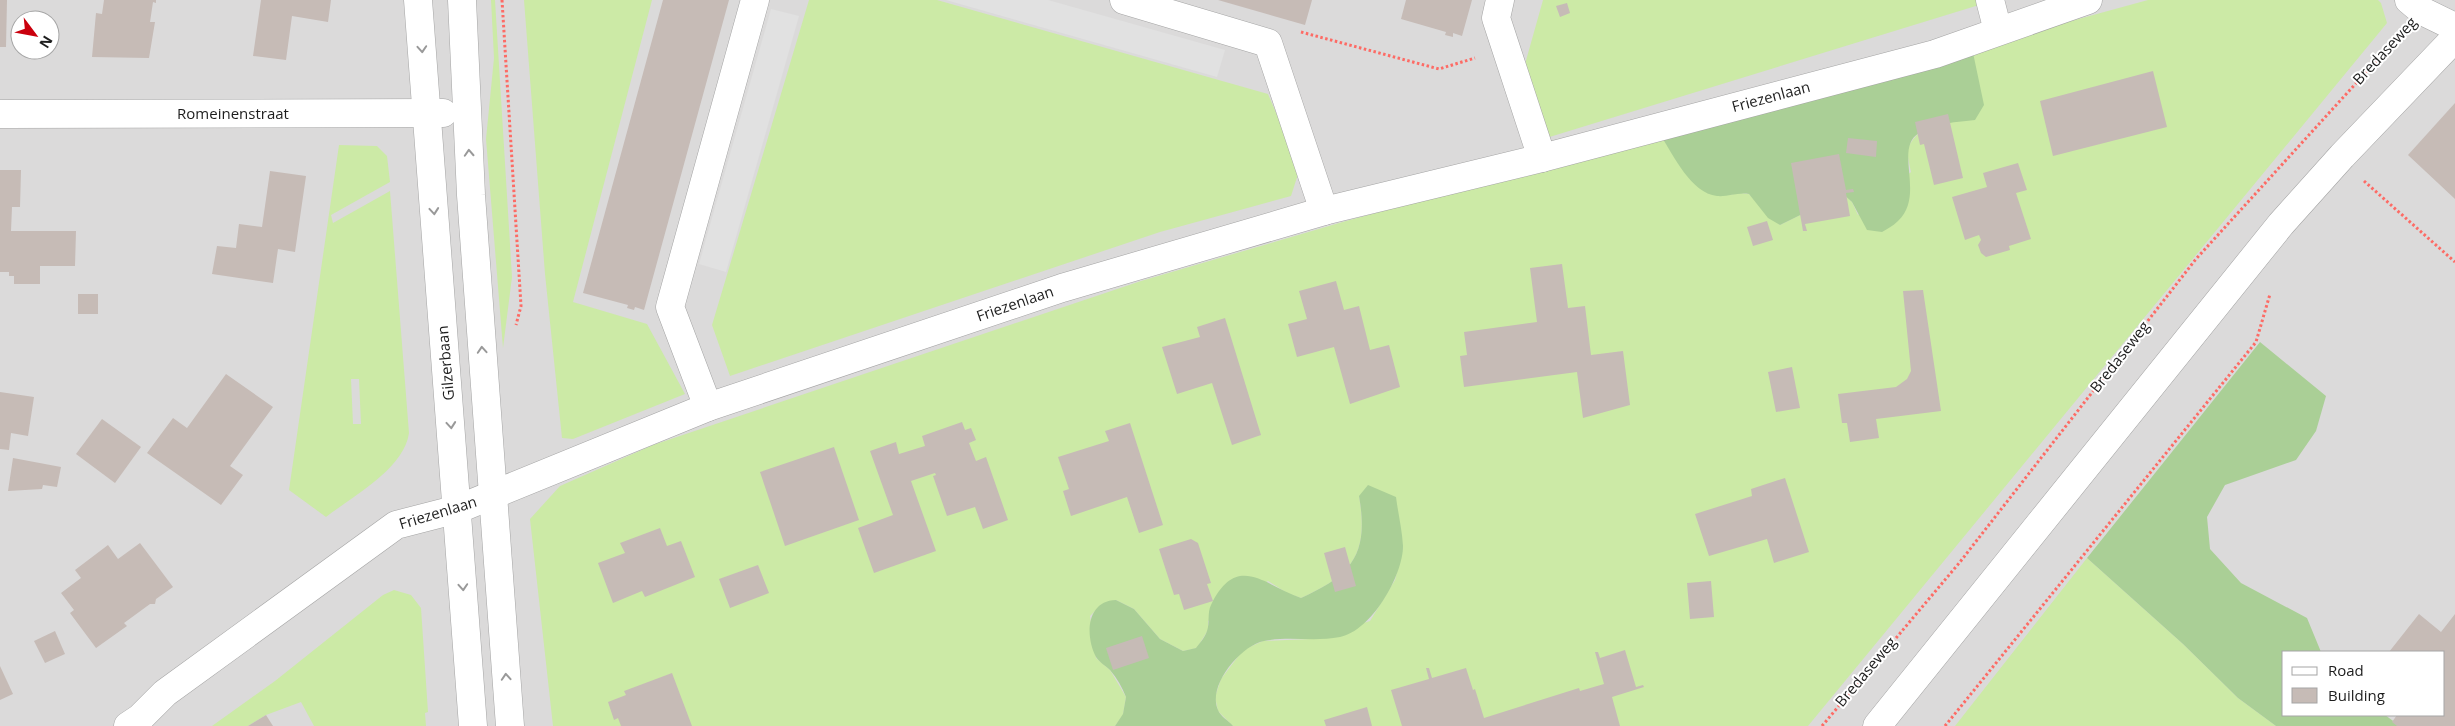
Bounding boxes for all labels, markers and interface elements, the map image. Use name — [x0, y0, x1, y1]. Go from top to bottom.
north arrow — [10, 10, 60, 60]
street label: Bredaseweg — [2348, 12, 2421, 88]
text: N — [35, 32, 58, 52]
one-way arrow — [416, 45, 427, 53]
street label: Friezenlaan — [1729, 76, 1812, 116]
street label: Romeinenstraat — [177, 103, 289, 123]
one-way arrow — [463, 149, 474, 157]
one-way arrow — [429, 207, 440, 215]
street label: Friezenlaan — [973, 281, 1056, 326]
street label: Bredaseweg — [2085, 317, 2153, 396]
street label: Gilzerbaan — [432, 325, 458, 401]
one-way arrow — [477, 346, 488, 354]
one-way arrow — [446, 421, 457, 429]
street label: Friezenlaan — [396, 491, 479, 533]
one-way arrow — [458, 583, 469, 591]
street label: Bredaseweg — [1830, 632, 1900, 711]
legend — [2282, 651, 2445, 716]
text: Road — [2328, 660, 2364, 680]
one-way arrow — [501, 673, 512, 681]
text: Building — [2328, 685, 2385, 705]

